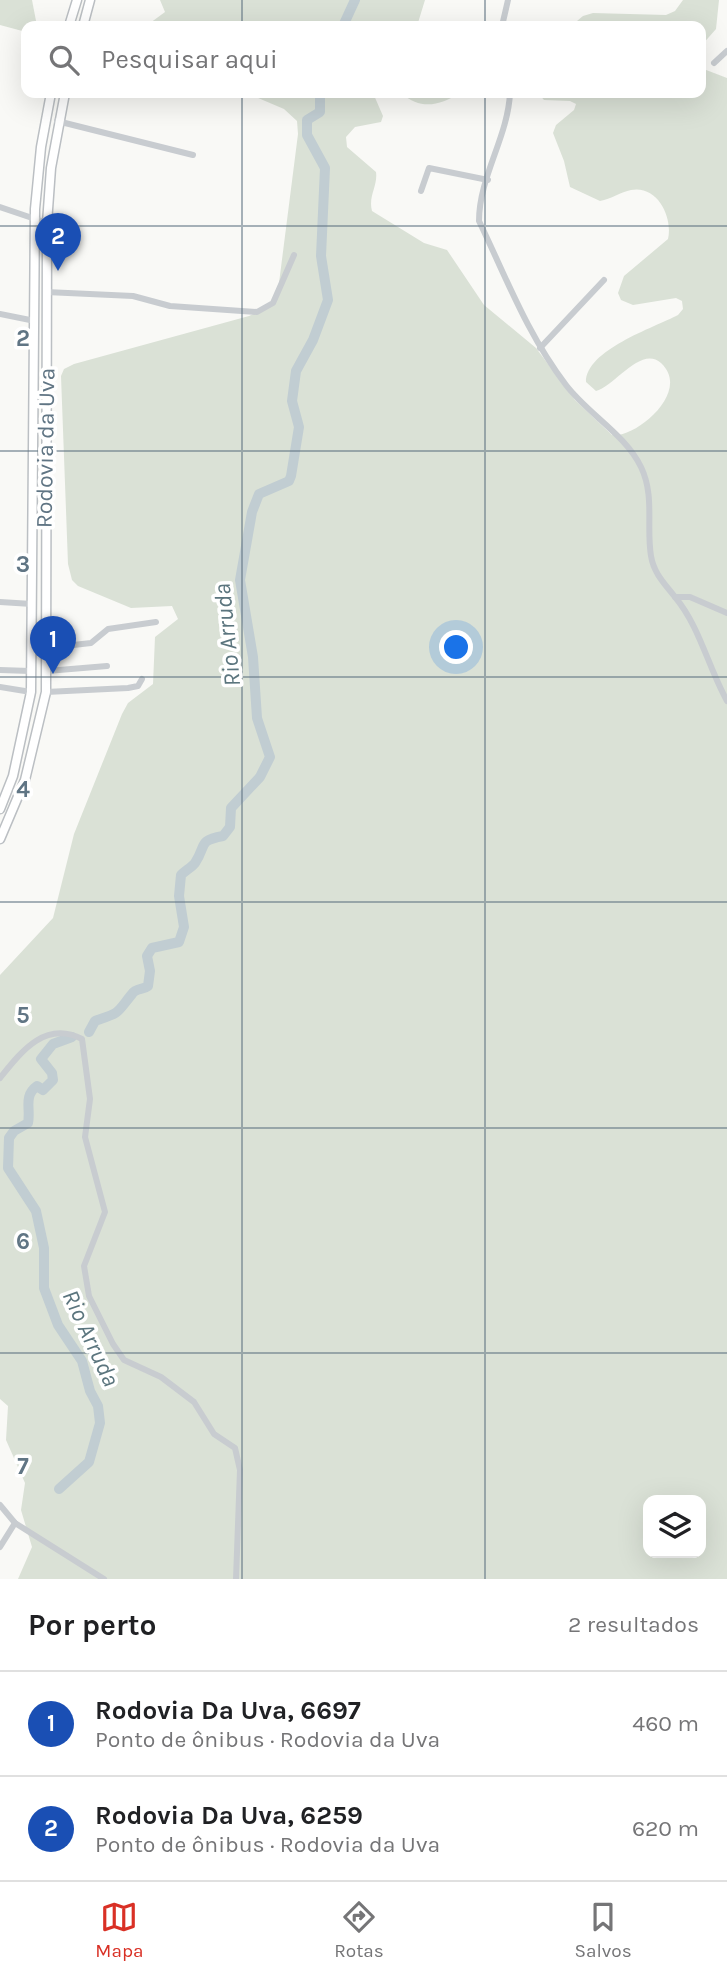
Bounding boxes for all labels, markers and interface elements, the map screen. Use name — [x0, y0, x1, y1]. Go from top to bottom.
search box — [21, 21, 706, 98]
icon: search — [45, 41, 83, 79]
text: Pesquisar aqui — [101, 44, 278, 75]
pin: 2 — [35, 213, 81, 271]
text: 2 — [16, 325, 30, 352]
street label: Rodovia da Uva — [31, 368, 60, 528]
text: 3 — [16, 551, 30, 578]
water label: Rio Arruda — [208, 582, 246, 688]
pin: 1 — [30, 616, 76, 674]
your location — [439, 630, 473, 664]
text: 4 — [16, 776, 30, 803]
text: 5 — [16, 1002, 30, 1029]
text: 6 — [16, 1228, 30, 1255]
water label: Rio Arruda — [56, 1285, 126, 1391]
text: 7 — [17, 1453, 29, 1480]
map controls — [643, 1495, 706, 1558]
button: layers — [643, 1495, 706, 1558]
text: Por perto — [28, 1607, 157, 1643]
text: 2 resultados — [568, 1611, 699, 1638]
text: Rodovia Da Uva, 6697 — [95, 1695, 361, 1726]
text: 1 — [47, 1710, 55, 1737]
text: 460 m — [632, 1710, 699, 1737]
text: Ponto de ônibus · Rodovia da Uva — [95, 1726, 440, 1753]
text: Rodovia Da Uva, 6259 — [95, 1800, 363, 1831]
text: 2 — [44, 1815, 58, 1842]
text: 620 m — [632, 1815, 699, 1842]
text: Ponto de ônibus · Rodovia da Uva — [95, 1831, 440, 1858]
tab: Mapa — [95, 1898, 143, 1962]
tab: Rotas — [334, 1898, 384, 1962]
tab: Salvos — [574, 1898, 632, 1962]

